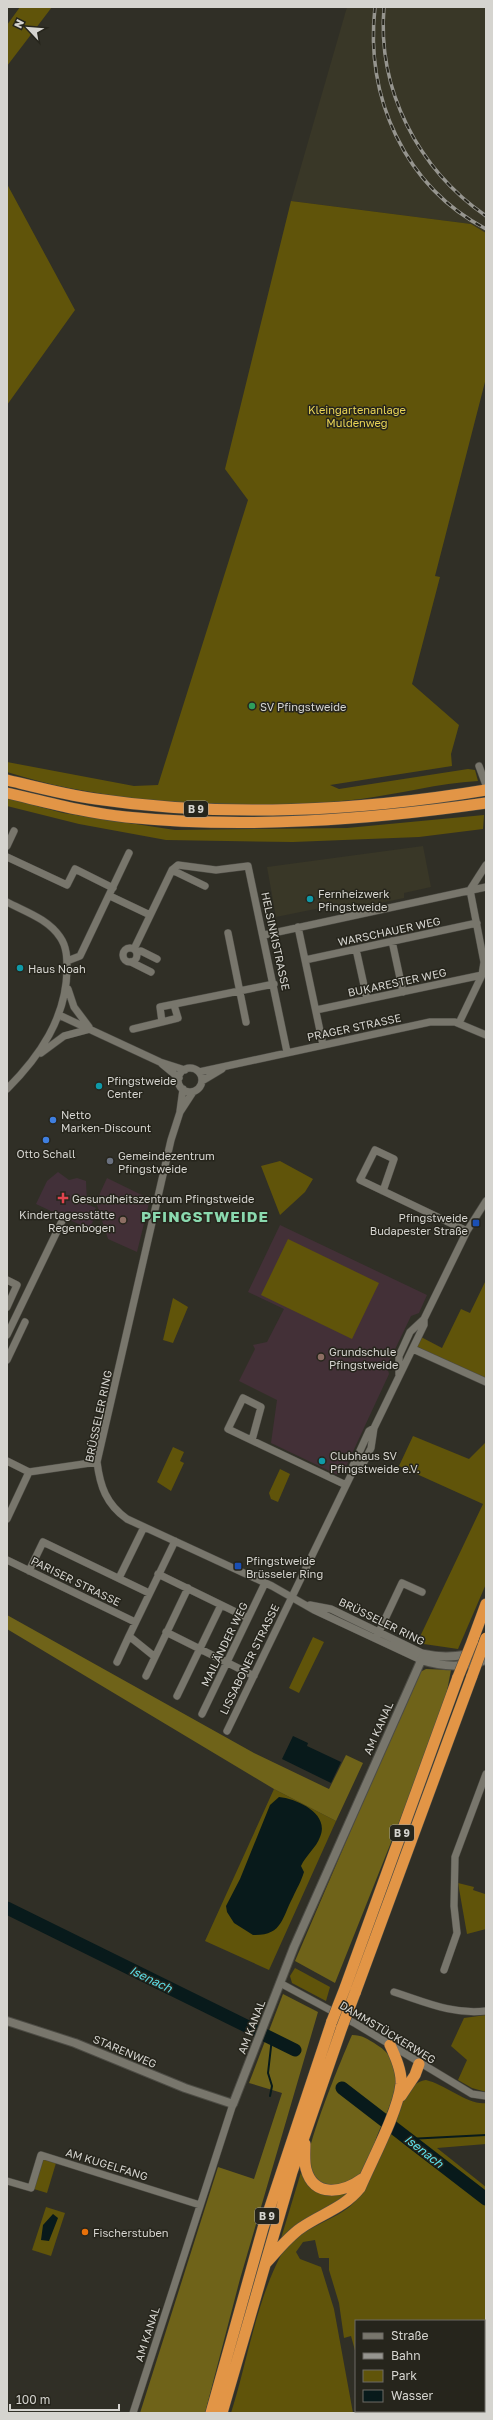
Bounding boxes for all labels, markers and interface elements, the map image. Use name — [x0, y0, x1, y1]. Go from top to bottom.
north arrow — [8, 8, 48, 48]
text: N — [11, 17, 26, 30]
park label: Kleingartenanlage Muldenweg — [308, 403, 406, 429]
place label: SV Pfingstweide — [260, 700, 346, 713]
marker: SV Pfingstweide — [247, 701, 257, 711]
road number: B 9 — [184, 801, 208, 817]
place label: Fernheizwerk Pfingstweide — [318, 887, 389, 913]
street label: HELSINKISTRASSE — [259, 891, 293, 992]
marker: Fernheizwerk Pfingstweide — [305, 894, 315, 904]
street label: WARSCHAUER WEG — [336, 914, 442, 948]
place label: Haus Noah — [28, 962, 86, 975]
marker: Haus Noah — [15, 963, 25, 973]
street label: BUKARESTER WEG — [347, 965, 448, 999]
street label: PRAGER STRASSE — [306, 1011, 402, 1043]
place label: Pfingstweide Center — [107, 1074, 176, 1100]
marker: Pfingstweide Center — [94, 1081, 104, 1091]
place label: Netto Marken-Discount — [61, 1108, 151, 1134]
marker: Netto Marken-Discount — [48, 1115, 58, 1125]
marker: Otto Schall — [41, 1135, 51, 1145]
place label: Otto Schall — [16, 1147, 76, 1160]
place label: Gemeindezentrum Pfingstweide — [118, 1149, 215, 1175]
marker: Gemeindezentrum Pfingstweide — [105, 1156, 115, 1166]
marker: Gesundheitszentrum Pfingstweide — [57, 1192, 69, 1204]
place label: Gesundheitszentrum Pfingstweide — [72, 1192, 254, 1205]
district label: PFINGSTWEIDE — [141, 1207, 269, 1225]
place label: Kindertagesstätte Regenbogen — [19, 1208, 115, 1234]
place label: Pfingstweide Budapester Straße — [370, 1211, 468, 1237]
marker: Kindertagesstätte Regenbogen — [118, 1215, 128, 1225]
marker: Pfingstweide Budapester Straße — [471, 1218, 481, 1228]
place label: Grundschule Pfingstweide — [329, 1345, 398, 1371]
marker: Grundschule Pfingstweide — [316, 1352, 326, 1362]
street label: BRÜSSELER RING — [82, 1369, 114, 1463]
place label: Clubhaus SV Pfingstweide e.V. — [330, 1449, 420, 1475]
marker: Clubhaus SV Pfingstweide e.V. — [317, 1456, 327, 1466]
street label: PARISER STRASSE — [29, 1554, 123, 1608]
place label: Pfingstweide Brüsseler Ring — [246, 1554, 323, 1580]
marker: Pfingstweide Brüsseler Ring — [233, 1561, 243, 1571]
street label: BRÜSSELER RING — [337, 1595, 427, 1648]
street label: MAILÄNDER WEG — [198, 1599, 250, 1688]
street label: LISSABONER STRASSE — [217, 1601, 282, 1716]
street label: AM KANAL — [361, 1699, 396, 1757]
road number: B 9 — [390, 1825, 414, 1841]
water label: Isenach — [127, 1962, 175, 1996]
street label: AM KANAL — [235, 1997, 267, 2056]
street label: DAMMSTÜCKERWEG — [338, 1998, 439, 2066]
street label: STARENWEG — [91, 2032, 159, 2070]
water label: Isenach — [402, 2131, 447, 2171]
street label: AM KUGELFANG — [64, 2145, 150, 2183]
road number: B 9 — [255, 2208, 279, 2224]
place label: Fischerstuben — [93, 2226, 169, 2239]
marker: Fischerstuben — [80, 2227, 90, 2237]
street label: AM KANAL — [132, 2304, 162, 2363]
legend — [355, 2320, 485, 2412]
text: Straße — [391, 2328, 429, 2343]
text: Bahn — [391, 2348, 421, 2363]
text: Park — [391, 2368, 417, 2383]
scale bar — [10, 2386, 119, 2412]
text: Wasser — [391, 2388, 434, 2403]
text: 100 m — [16, 2392, 50, 2407]

